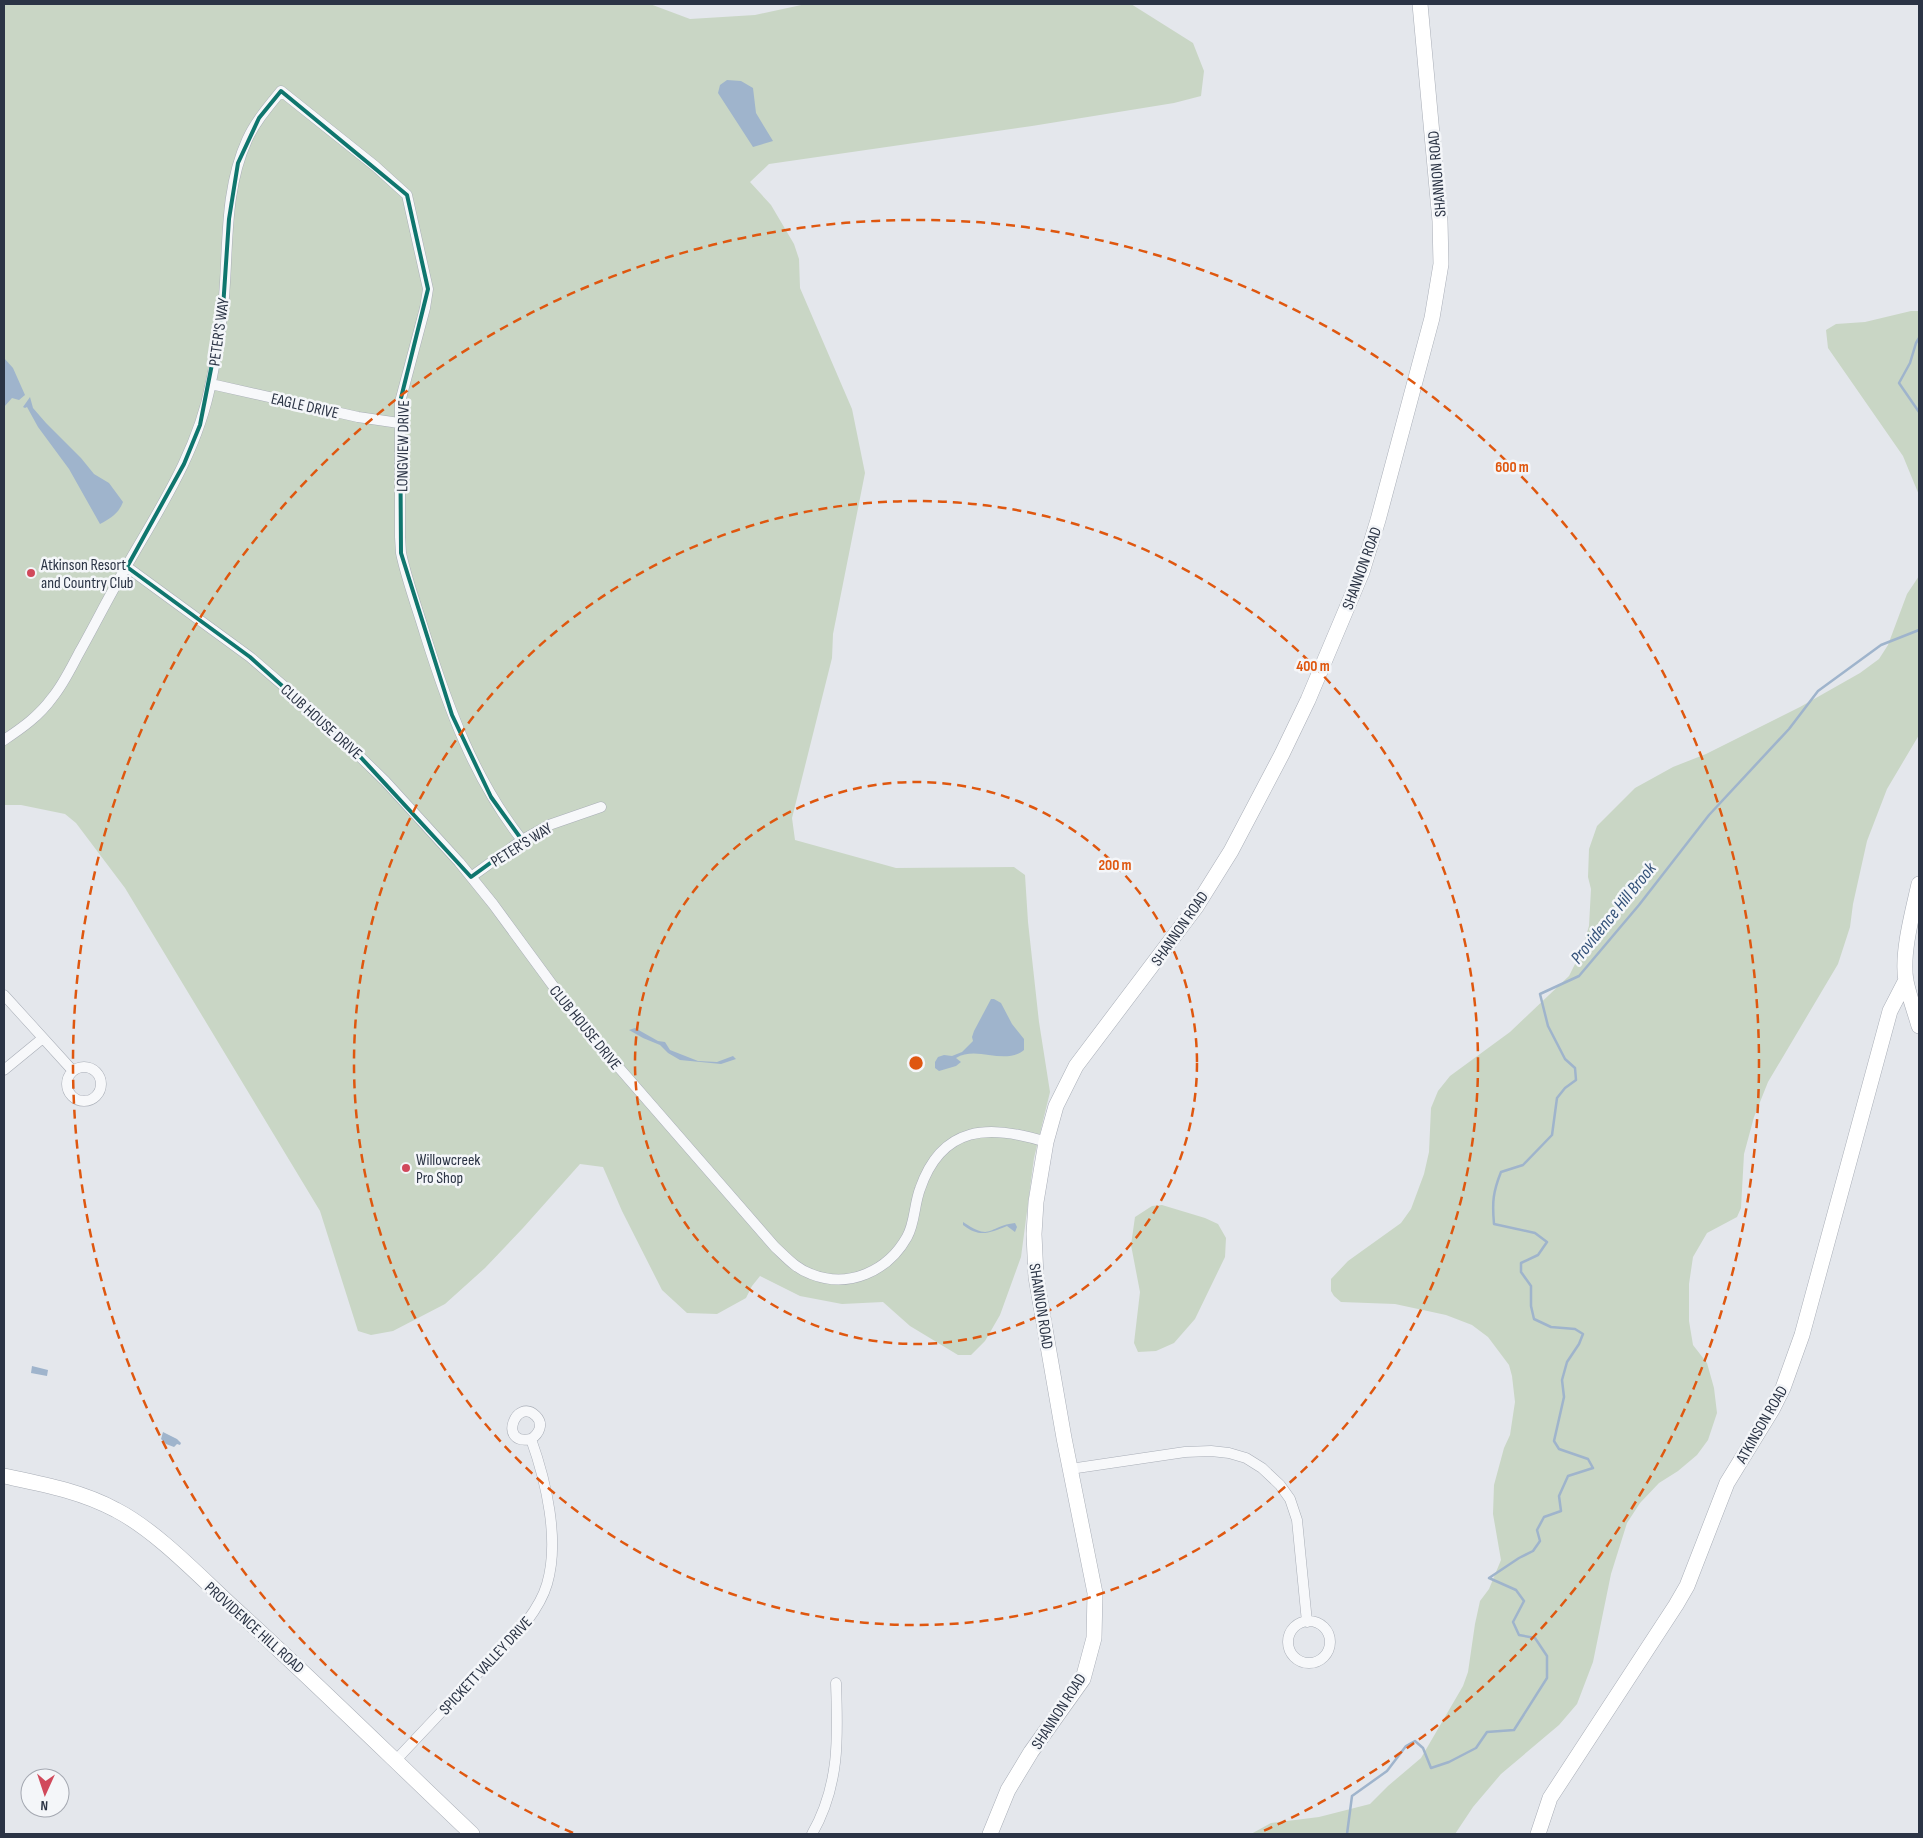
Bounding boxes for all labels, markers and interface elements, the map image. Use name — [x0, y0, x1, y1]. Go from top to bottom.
street label: SHANNON ROAD — [1424, 130, 1451, 218]
street label: PETER'S WAY — [205, 297, 234, 368]
street label: EAGLE DRIVE — [269, 389, 340, 423]
street label: LONGVIEW DRIVE — [393, 400, 414, 492]
text: 600 m — [1495, 458, 1529, 477]
street label: SHANNON ROAD — [1339, 524, 1386, 612]
place label: Atkinson Resort and Country Club — [40, 556, 134, 593]
marker: Atkinson Resort and Country Club — [25, 567, 37, 579]
text: 400 m — [1296, 657, 1330, 676]
street label: CLUB HOUSE DRIVE — [276, 681, 366, 764]
street label: PETER'S WAY — [488, 819, 556, 872]
text: 200 m — [1098, 856, 1132, 875]
water label: Providence Hill Brook — [1566, 858, 1661, 968]
street label: SHANNON ROAD — [1148, 888, 1213, 970]
street label: CLUB HOUSE DRIVE — [545, 982, 625, 1074]
centre of rings — [907, 1054, 925, 1072]
place label: Willowcreek Pro Shop — [416, 1151, 480, 1188]
marker: Willowcreek Pro Shop — [400, 1162, 412, 1174]
street label: SHANNON ROAD — [1024, 1262, 1057, 1351]
street label: ATKINSON ROAD — [1732, 1382, 1792, 1468]
street label: PROVIDENCE HILL ROAD — [200, 1578, 308, 1678]
street label: SPICKETT VALLEY DRIVE — [436, 1613, 537, 1719]
street label: SHANNON ROAD — [1028, 1670, 1091, 1753]
north arrow — [20, 1768, 70, 1818]
text: N — [40, 1797, 49, 1814]

